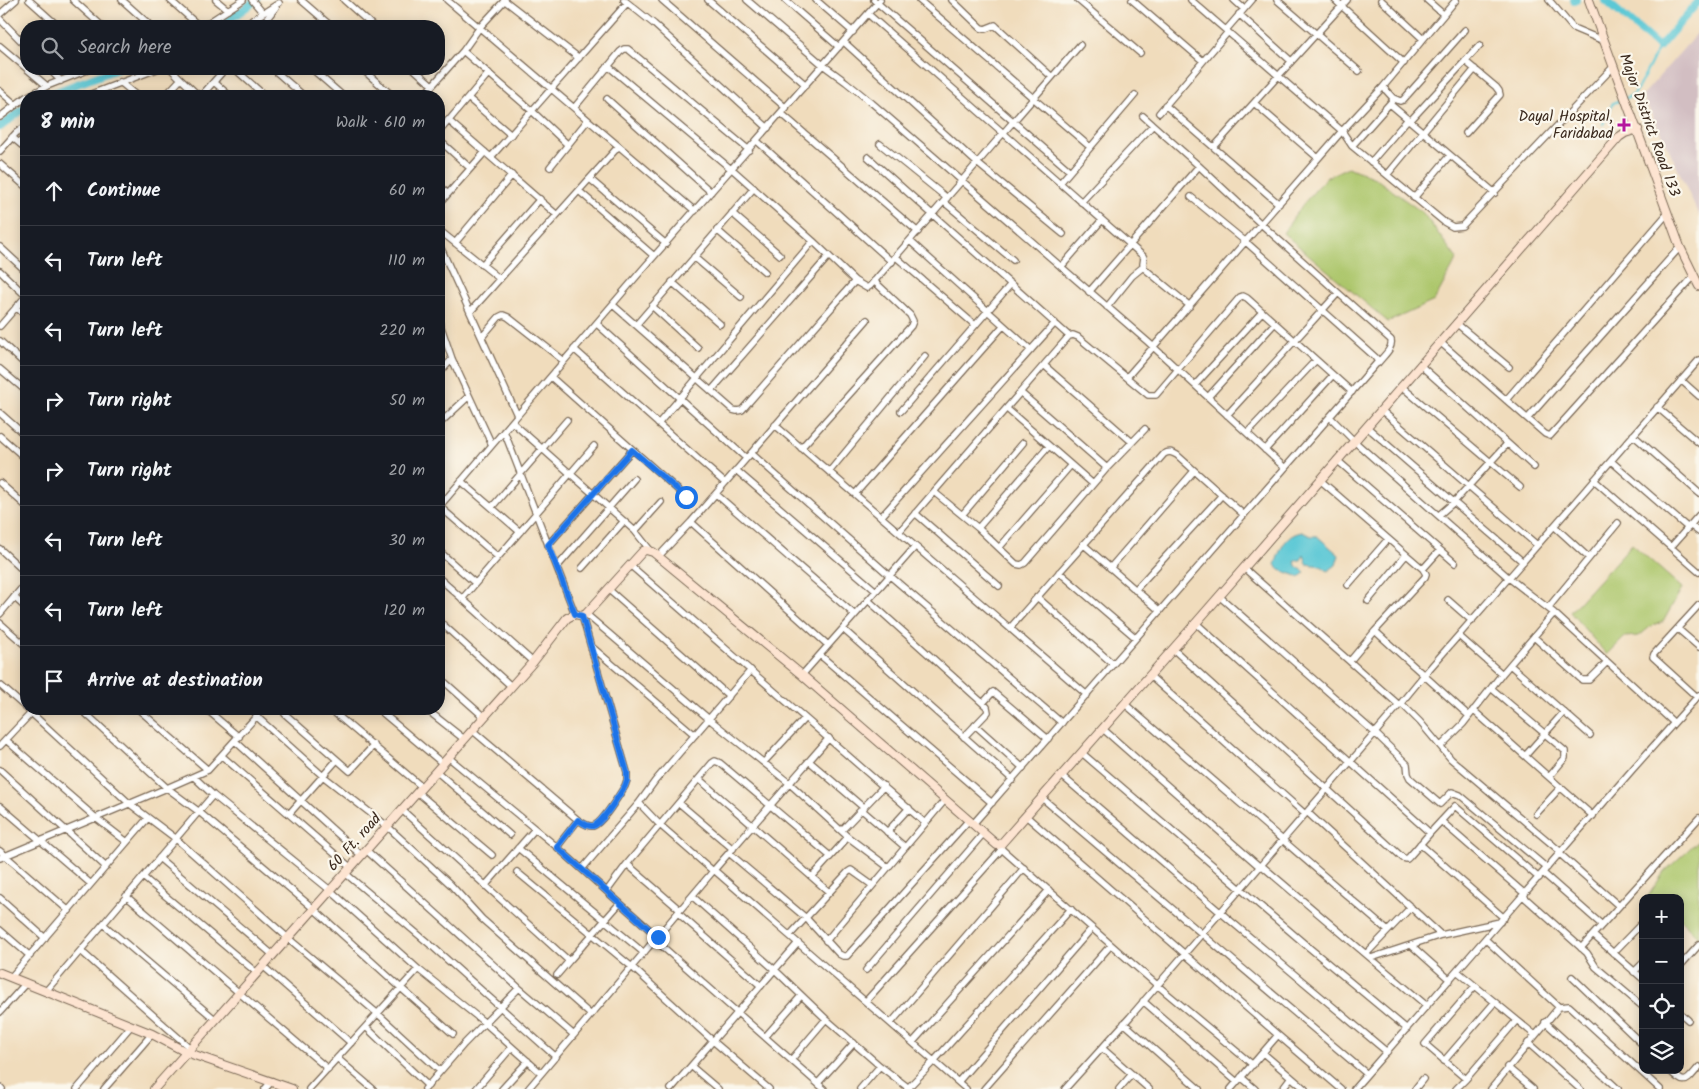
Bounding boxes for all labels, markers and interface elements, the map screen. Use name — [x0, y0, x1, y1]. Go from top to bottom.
search box — [20, 20, 445, 75]
text: Search here — [78, 33, 172, 63]
icon: search — [38, 34, 66, 62]
street label: Major District Road 133 — [1612, 50, 1686, 201]
place label: Dayal Hospital, Faridabad — [1519, 105, 1614, 146]
text: 8 min — [40, 106, 95, 139]
text: Walk · 610 m — [336, 110, 425, 135]
marker: Dayal Hospital, Faridabad — [1617, 118, 1631, 132]
text: Continue — [87, 176, 160, 206]
icon: ahead — [40, 177, 68, 205]
text: 60 m — [389, 178, 425, 203]
text: Turn left — [87, 246, 162, 276]
icon: left — [40, 247, 68, 275]
text: 110 m — [388, 248, 425, 273]
text: Turn left — [87, 316, 162, 346]
icon: left — [40, 317, 68, 345]
text: 220 m — [379, 318, 425, 343]
text: Turn right — [87, 386, 172, 416]
icon: right — [40, 387, 68, 415]
text: 50 m — [389, 388, 425, 413]
text: Turn right — [87, 456, 172, 486]
icon: right — [40, 457, 68, 485]
text: 20 m — [389, 458, 425, 483]
route start — [675, 486, 698, 509]
text: Turn left — [87, 526, 162, 556]
icon: left — [40, 527, 68, 555]
text: 30 m — [389, 528, 425, 553]
text: Turn left — [87, 596, 162, 626]
icon: left — [40, 597, 68, 625]
text: 120 m — [384, 598, 425, 623]
text: Arrive at destination — [87, 666, 263, 696]
icon: arrive — [40, 667, 68, 695]
street label: 60 Ft. road — [322, 808, 388, 877]
map controls — [1639, 894, 1684, 1074]
button: + — [1639, 894, 1684, 939]
route end — [647, 926, 670, 949]
button: − — [1639, 939, 1684, 984]
button: locate — [1639, 984, 1684, 1029]
button: layers — [1639, 1029, 1684, 1074]

